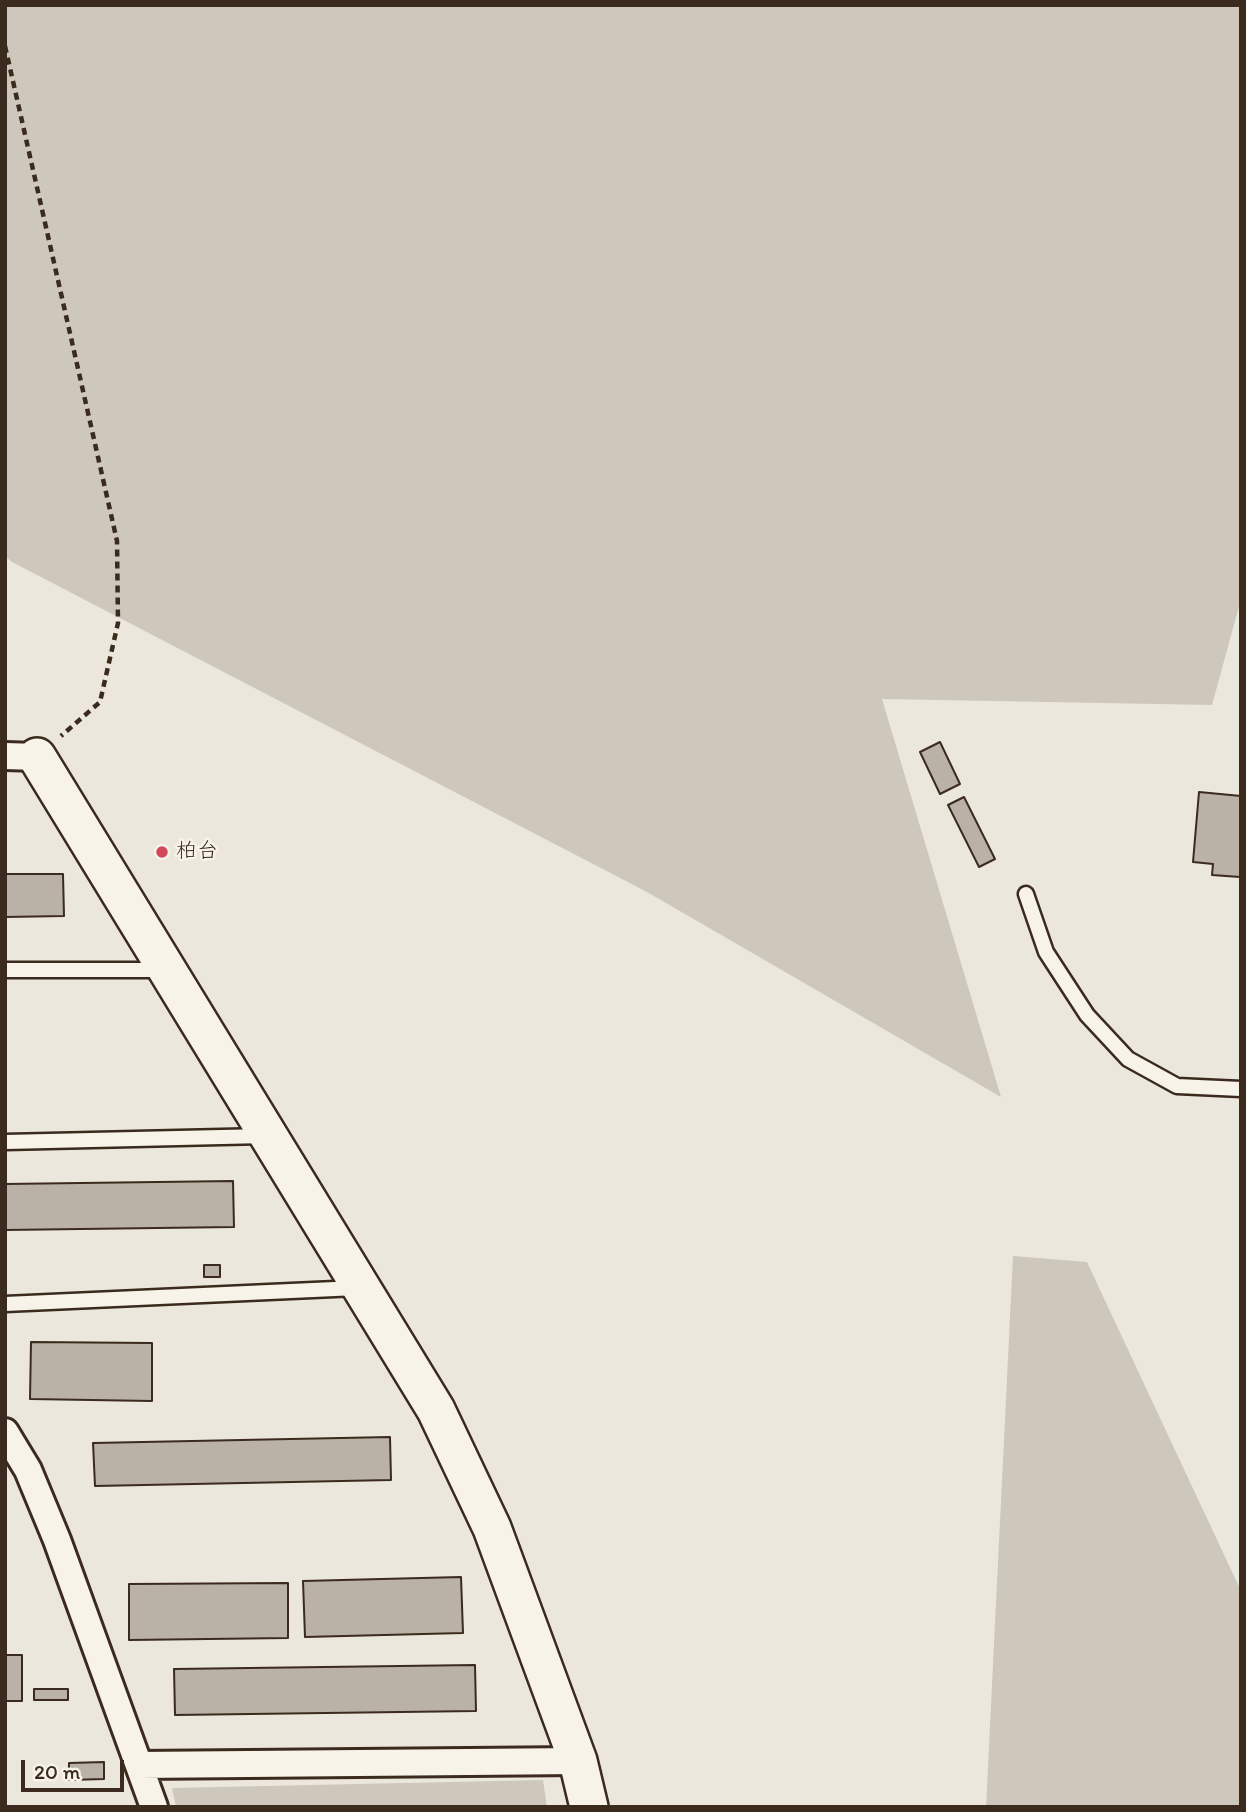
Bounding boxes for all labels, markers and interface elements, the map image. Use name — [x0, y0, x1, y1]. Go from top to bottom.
place label: 柏台 — [176, 839, 218, 865]
marker: 柏台 — [154, 844, 170, 860]
scale bar — [24, 1745, 128, 1789]
text: 20 m — [34, 1759, 80, 1784]

